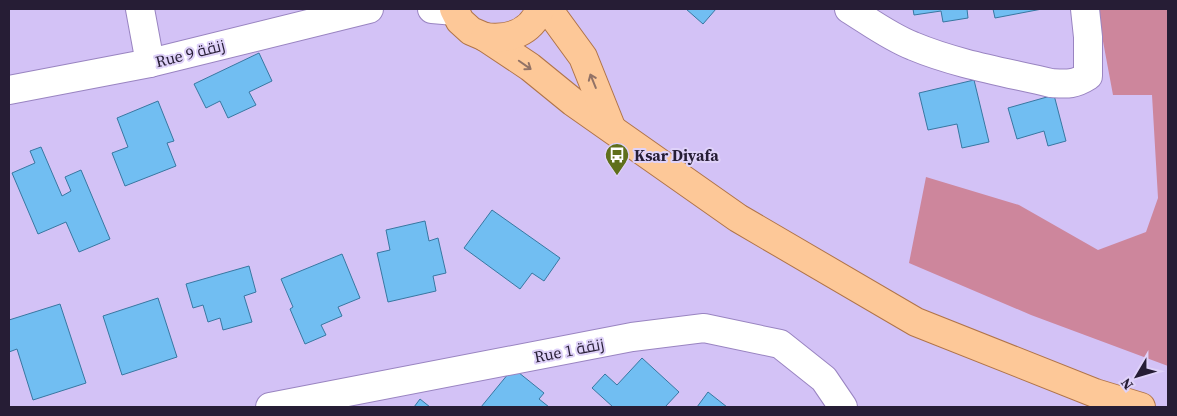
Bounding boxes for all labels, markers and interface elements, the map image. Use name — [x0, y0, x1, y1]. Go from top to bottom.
street label: Rue 9 زنقة — [153, 34, 227, 72]
one-way arrow — [518, 60, 532, 70]
one-way arrow — [587, 74, 596, 89]
bus stop icon: Ksar Diyafa — [604, 142, 630, 176]
place label: Ksar Diyafa — [634, 144, 719, 166]
street label: Rue 1 زنقة — [532, 332, 606, 368]
north arrow — [1112, 351, 1162, 401]
text: N — [1116, 374, 1138, 394]

